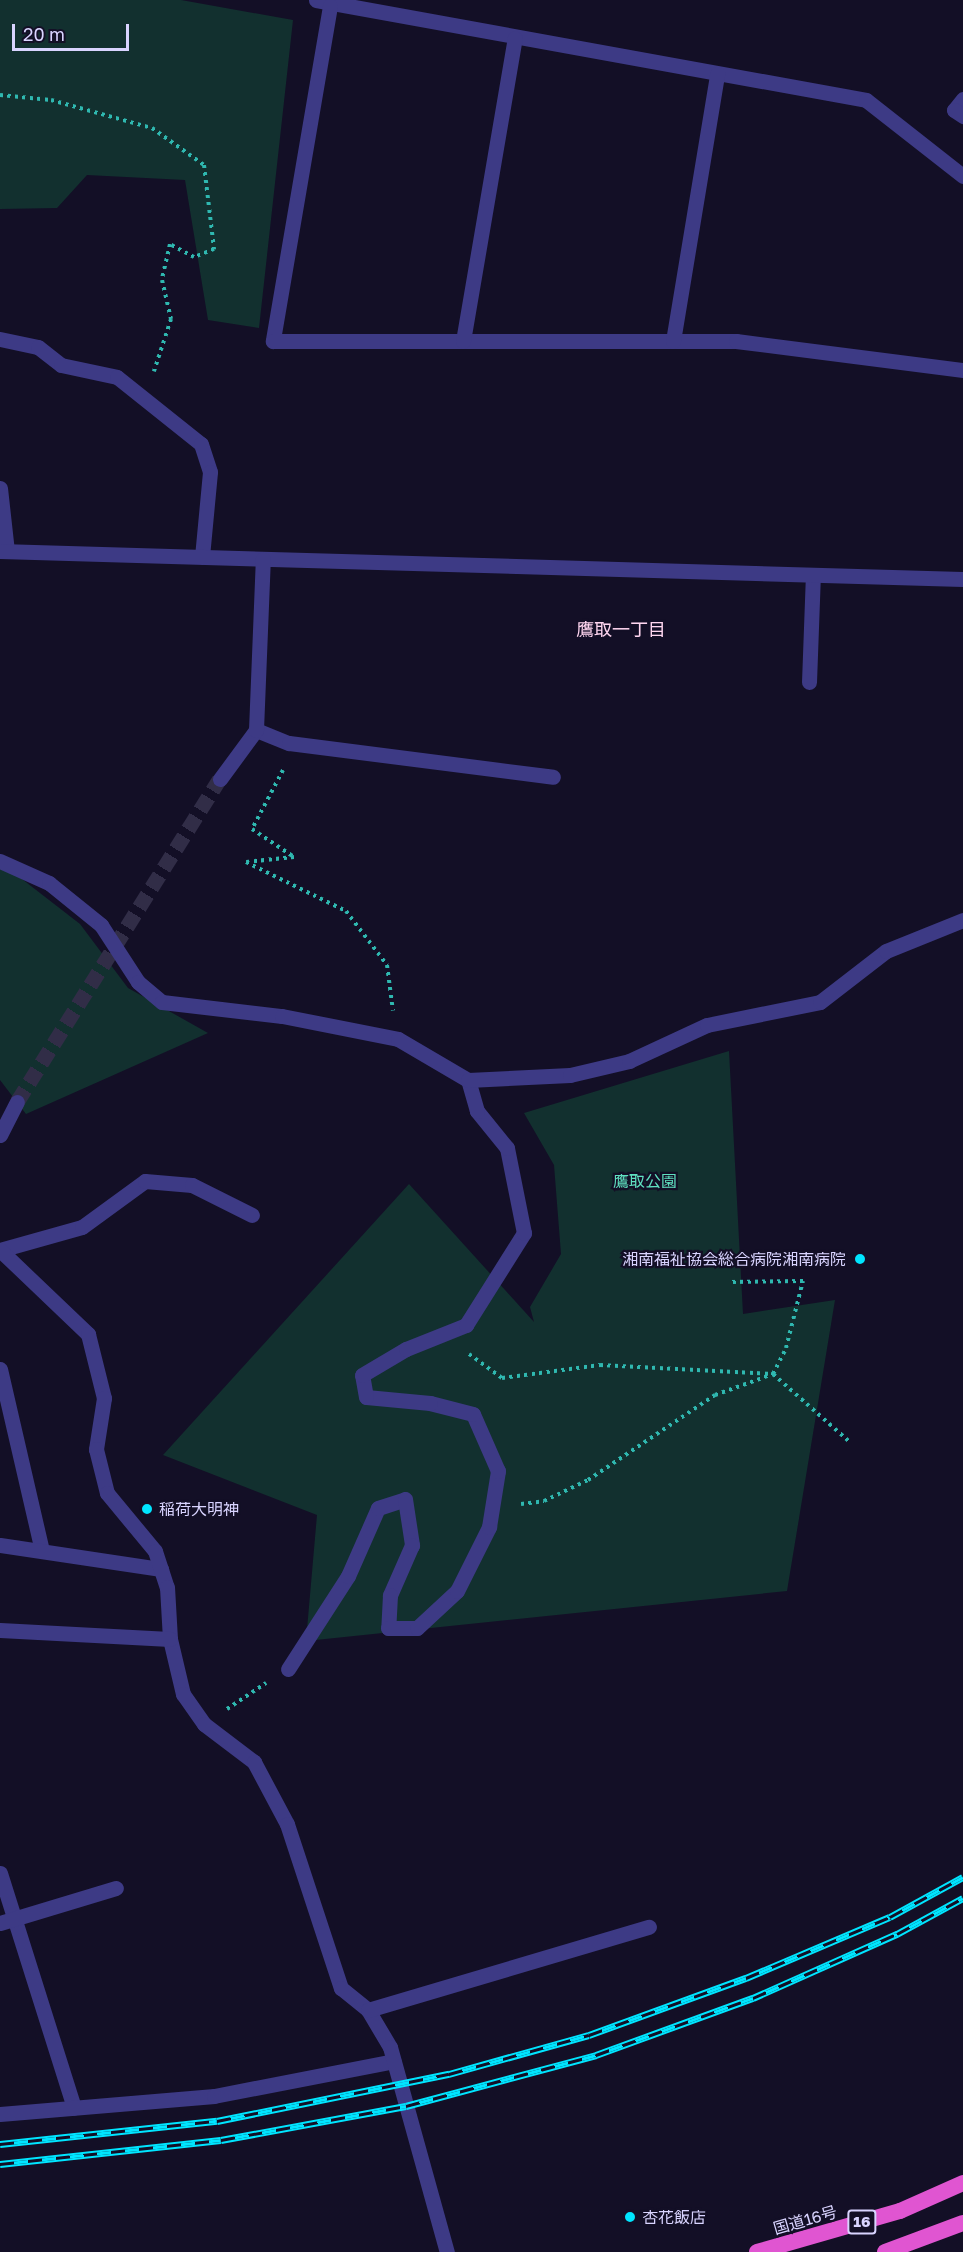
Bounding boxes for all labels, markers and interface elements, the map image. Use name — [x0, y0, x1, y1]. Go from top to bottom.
scale bar — [15, 12, 132, 50]
text: 20 m — [23, 23, 65, 45]
district label: 鷹取一丁目 — [576, 618, 666, 640]
park label: 鷹取公園 — [613, 1171, 677, 1191]
place label: 湘南福祉協会総合病院湘南病院 — [622, 1249, 846, 1269]
marker: 湘南福祉協会総合病院湘南病院 — [851, 1250, 869, 1268]
place label: 稲荷大明神 — [159, 1499, 239, 1519]
marker: 稲荷大明神 — [140, 1502, 154, 1516]
street label: 国道16号 — [771, 2202, 839, 2238]
place label: 杏花飯店 — [642, 2207, 706, 2227]
marker: 杏花飯店 — [623, 2210, 637, 2224]
road number: 16 — [847, 2210, 877, 2234]

